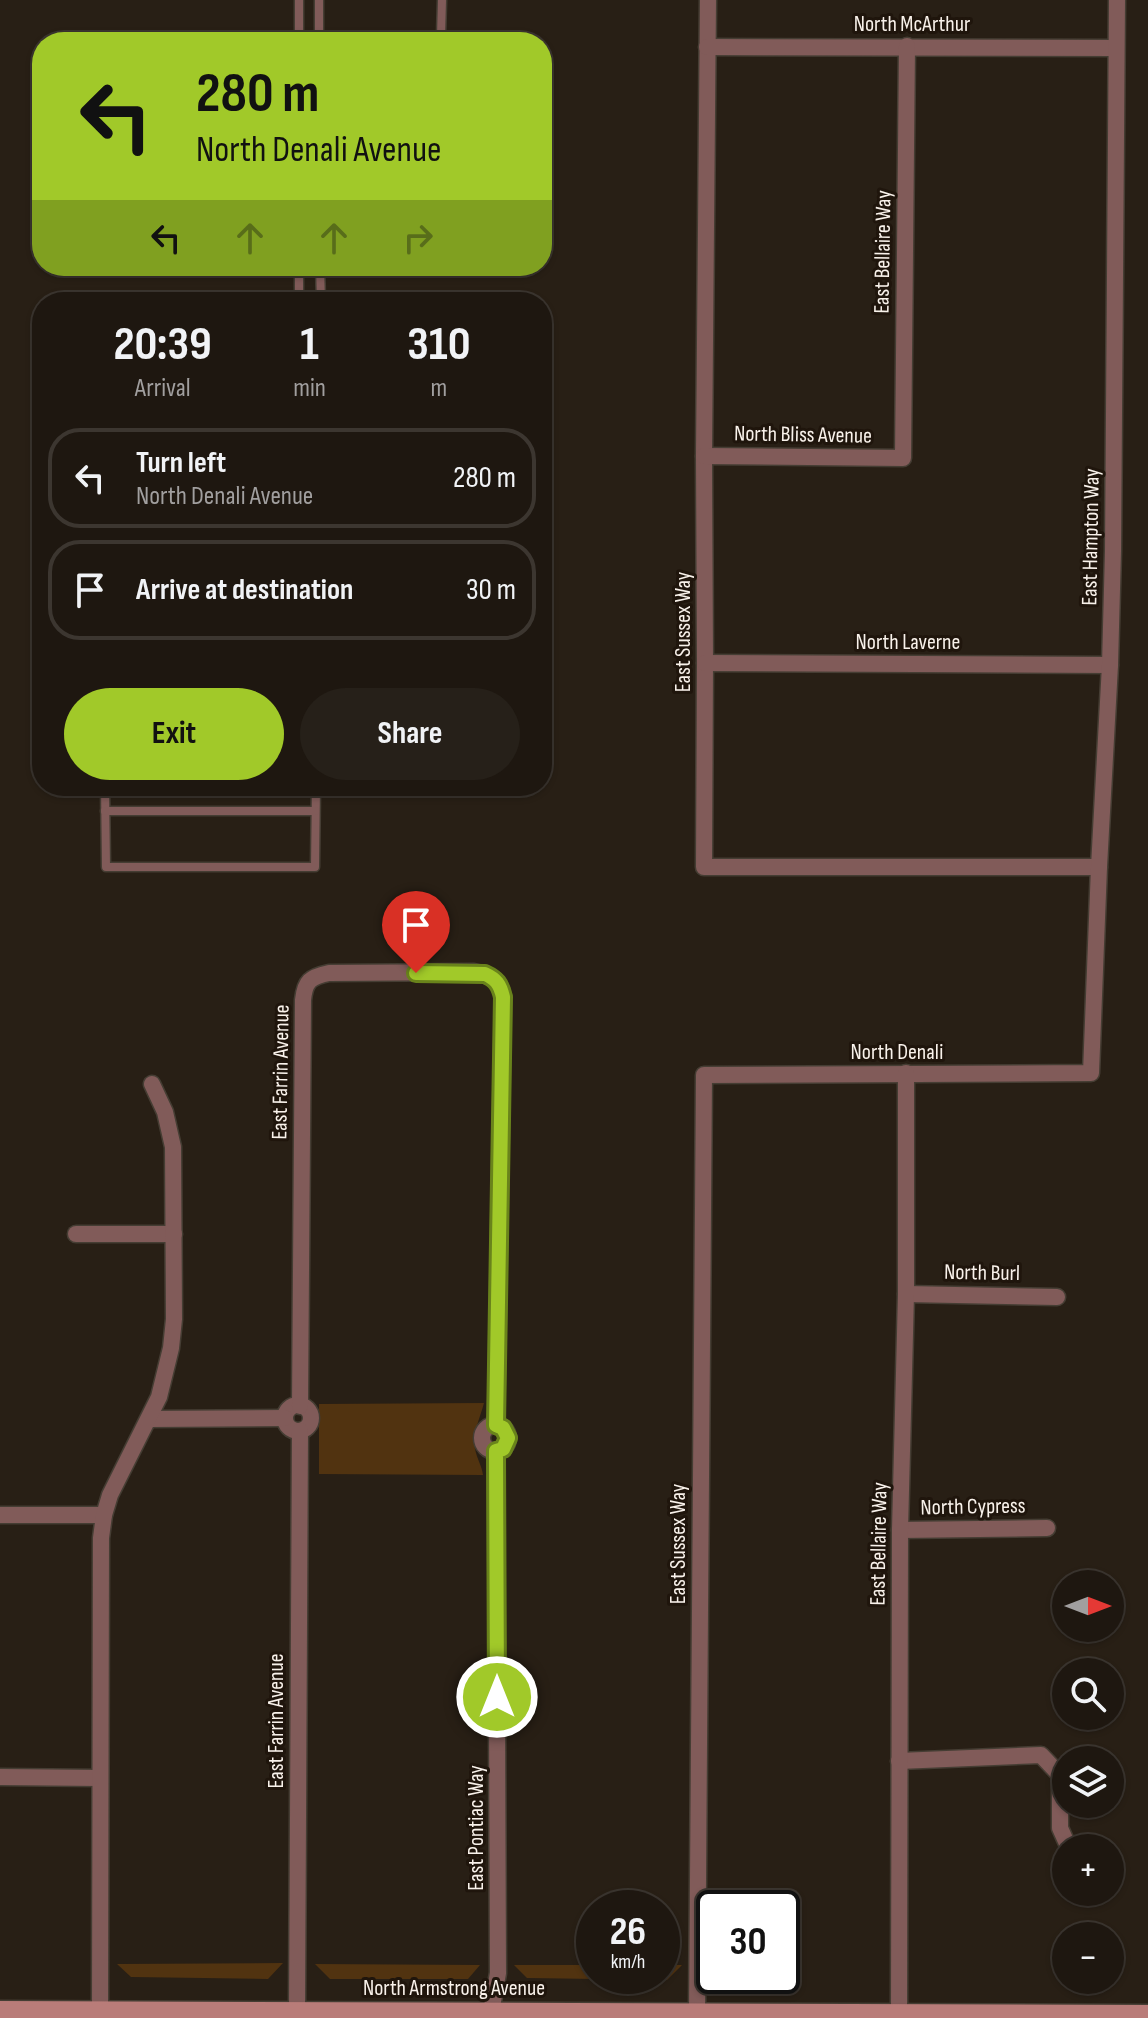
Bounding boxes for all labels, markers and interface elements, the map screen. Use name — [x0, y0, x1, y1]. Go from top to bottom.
street label: North McArthur — [854, 11, 970, 38]
text: 280 m — [196, 61, 319, 128]
icon: left — [64, 64, 168, 168]
text: North Denali Avenue — [196, 129, 442, 172]
street label: East Bellaire Way — [868, 190, 898, 314]
icon: left — [144, 216, 188, 260]
icon: ahead — [228, 216, 272, 260]
icon: ahead — [312, 216, 356, 260]
icon: right — [396, 216, 440, 260]
text: 20:39 — [113, 316, 212, 373]
text: 1 — [300, 316, 319, 373]
text: 310 — [407, 316, 470, 373]
text: Arrival — [135, 373, 191, 404]
text: min — [293, 373, 326, 404]
text: m — [431, 373, 447, 404]
street label: North Bliss Avenue — [734, 420, 872, 450]
text: Turn left — [136, 445, 226, 481]
icon: left — [68, 456, 112, 500]
text: 280 m — [453, 460, 516, 496]
street label: East Hampton Way — [1076, 468, 1106, 606]
text: North Denali Avenue — [136, 481, 313, 512]
icon: arrive — [68, 568, 112, 612]
street label: East Sussex Way — [670, 571, 697, 692]
text: Arrive at destination — [136, 572, 353, 608]
text: 30 m — [466, 572, 516, 608]
street label: North Laverne — [856, 629, 960, 656]
button: Exit — [64, 688, 284, 780]
button: Share — [300, 688, 520, 780]
pin — [382, 891, 450, 973]
icon: arrive — [394, 903, 438, 947]
street label: East Farrin Avenue — [266, 1004, 296, 1140]
street label: North Denali — [851, 1039, 943, 1066]
street label: North Burl — [944, 1259, 1020, 1287]
street label: East Bellaire Way — [864, 1482, 894, 1606]
street label: East Sussex Way — [665, 1483, 692, 1604]
street label: North Cypress — [920, 1493, 1026, 1521]
north arrow — [1052, 1570, 1124, 1642]
map controls — [1052, 1570, 1124, 1994]
street label: East Farrin Avenue — [263, 1653, 290, 1789]
position arrow — [455, 1655, 539, 1739]
button: search — [1052, 1658, 1124, 1730]
button: layers — [1052, 1746, 1124, 1818]
street label: East Pontiac Way — [463, 1765, 490, 1891]
button: + — [1052, 1834, 1124, 1906]
speed limit sign: 30 — [696, 1890, 800, 1994]
text: 26 — [610, 1908, 646, 1956]
button: − — [1052, 1922, 1124, 1994]
text: km/h — [611, 1950, 645, 1974]
street label: North Armstrong Avenue — [363, 1975, 545, 2002]

